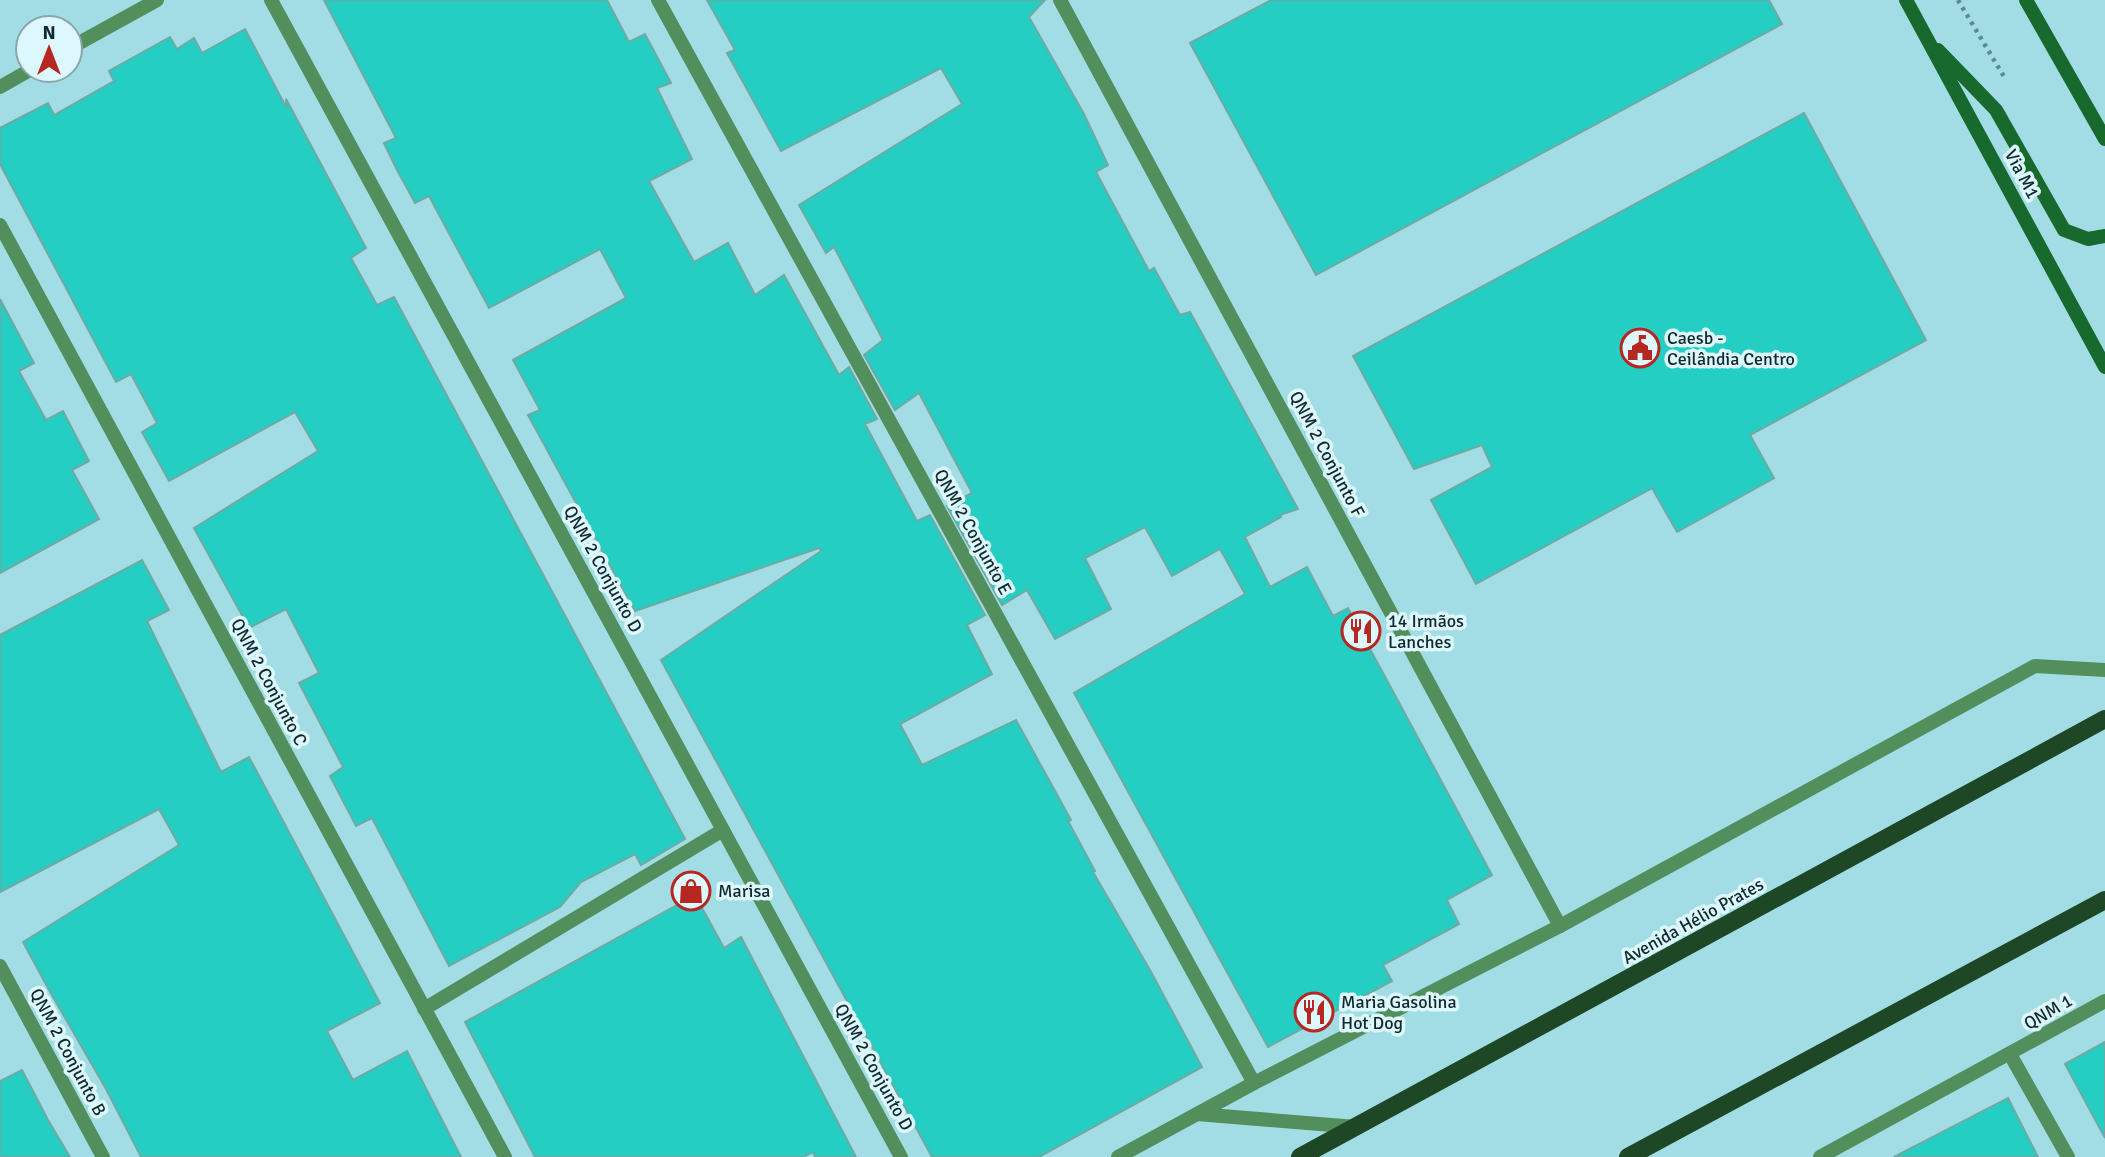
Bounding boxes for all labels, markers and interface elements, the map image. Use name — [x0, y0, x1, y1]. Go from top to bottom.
north arrow — [14, 14, 84, 84]
text: N — [42, 21, 56, 45]
street label: Via M1 — [2000, 146, 2044, 202]
public building icon: Caesb - Ceilândia Centro — [1619, 327, 1661, 369]
place label: Caesb - Ceilândia Centro — [1667, 327, 1795, 370]
street label: QNM 2 Conjunto F — [1285, 387, 1369, 521]
street label: QNM 2 Conjunto E — [929, 465, 1017, 599]
street label: QNM 2 Conjunto D — [559, 502, 647, 636]
restaurant icon: 14 Irmãos Lanches — [1340, 610, 1382, 652]
place label: 14 Irmãos Lanches — [1388, 610, 1464, 653]
street label: QNM 2 Conjunto C — [226, 615, 312, 750]
shop icon: Marisa — [670, 870, 712, 912]
street label: Avenida Hélio Prates — [1619, 873, 1767, 969]
place label: Marisa — [718, 880, 770, 902]
street label: QNM 2 Conjunto B — [25, 985, 111, 1120]
street label: QNM 1 — [2020, 989, 2076, 1035]
restaurant icon: Maria Gasolina Hot Dog — [1293, 991, 1335, 1033]
place label: Maria Gasolina Hot Dog — [1341, 991, 1457, 1034]
street label: QNM 2 Conjunto D — [830, 1000, 918, 1134]

